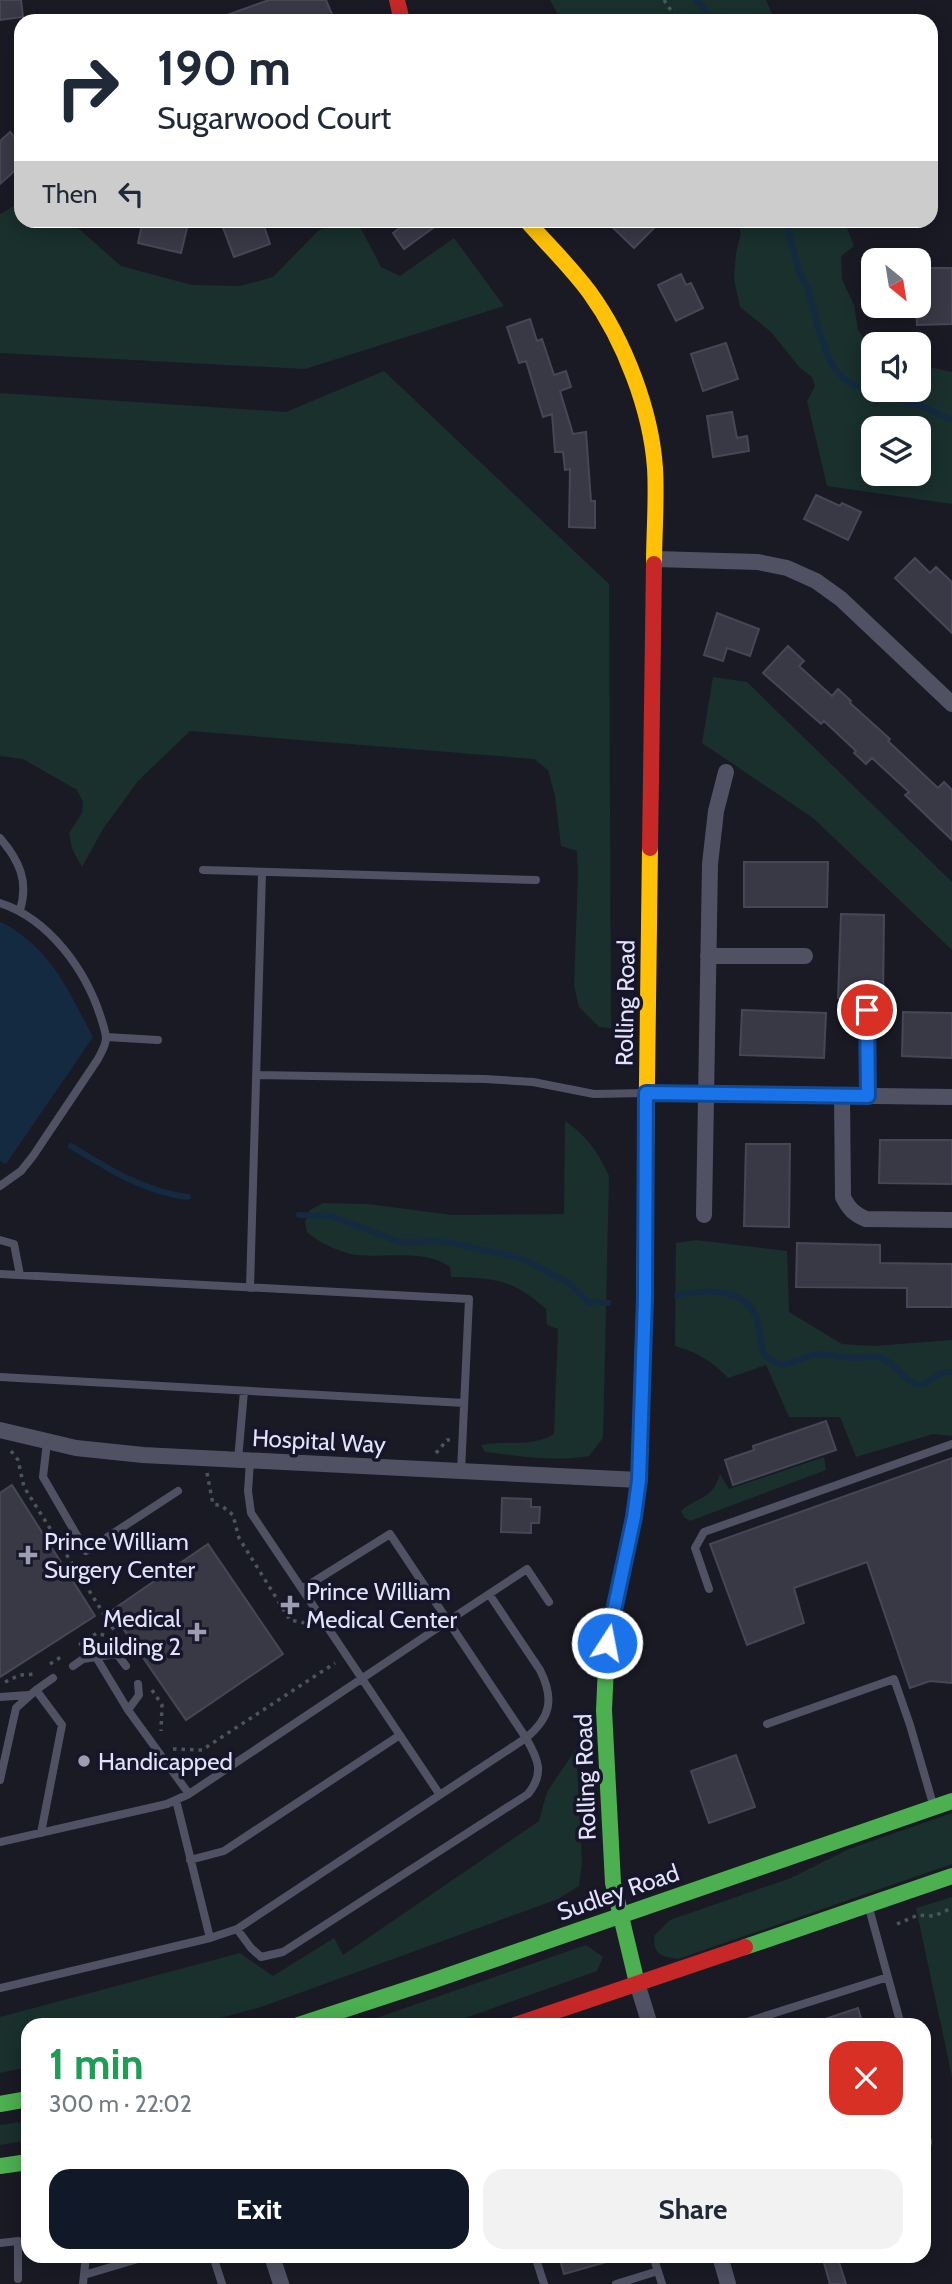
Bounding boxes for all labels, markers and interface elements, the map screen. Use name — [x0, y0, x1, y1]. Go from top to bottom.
text: 190 m — [157, 38, 291, 97]
icon: right — [42, 42, 133, 133]
text: Sugarwood Court — [157, 98, 391, 137]
icon: left — [112, 175, 150, 213]
text: Then — [42, 178, 98, 210]
north arrow — [861, 248, 931, 318]
map controls — [861, 248, 931, 486]
button: sound — [861, 332, 931, 402]
button: layers — [861, 416, 931, 486]
street label: Rolling Road — [609, 940, 641, 1066]
pin — [837, 980, 897, 1040]
icon: arrive — [848, 991, 886, 1029]
street label: Hospital Way — [251, 1423, 387, 1459]
place label: Prince William Surgery Center — [44, 1527, 195, 1584]
marker: Prince William Surgery Center — [18, 1545, 38, 1565]
place label: Prince William Medical Center — [306, 1577, 458, 1634]
marker: Prince William Medical Center — [280, 1595, 300, 1615]
place label: Medical Building 2 — [82, 1604, 181, 1661]
position arrow — [570, 1606, 644, 1680]
marker: Medical Building 2 — [187, 1622, 207, 1642]
street label: Rolling Road — [568, 1713, 602, 1841]
place label: Handicapped — [98, 1747, 233, 1776]
marker: Handicapped — [76, 1753, 92, 1769]
street label: Sudley Road — [553, 1858, 683, 1926]
text: 1 min — [49, 2038, 144, 2090]
button: close — [829, 2041, 903, 2115]
text: 300 m · 22:02 — [49, 2090, 192, 2118]
button: Exit — [49, 2169, 469, 2249]
button: Share — [483, 2169, 903, 2249]

